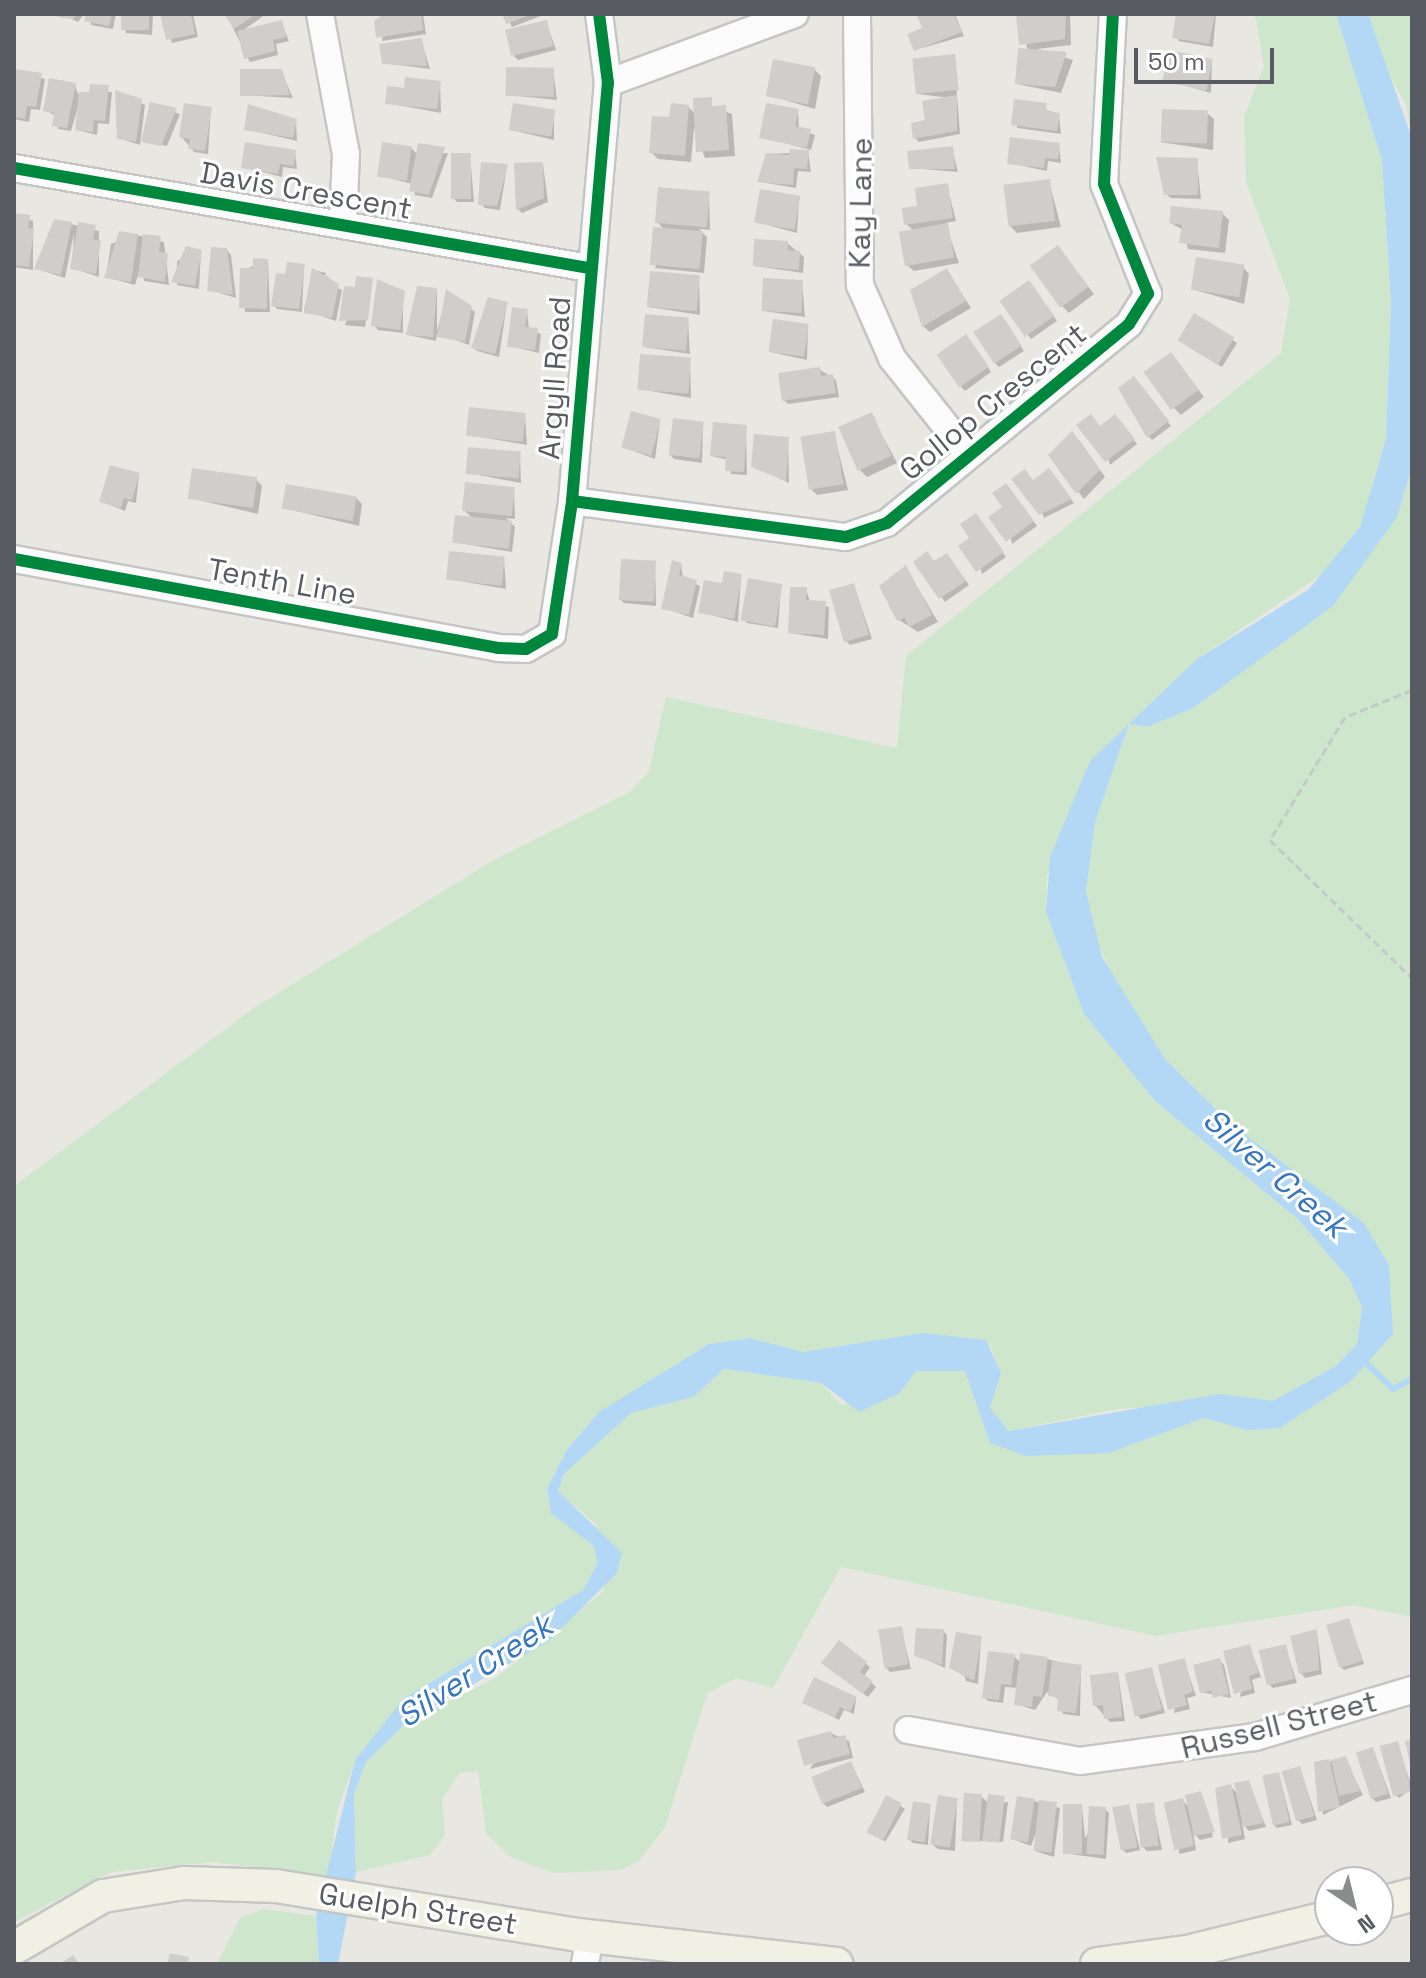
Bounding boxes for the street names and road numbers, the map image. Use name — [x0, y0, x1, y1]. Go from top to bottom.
street label: Kay Lane — [842, 137, 880, 269]
street label: Davis Crescent — [197, 155, 415, 227]
street label: Argyll Road — [531, 295, 579, 461]
street label: Gollop Crescent — [892, 316, 1094, 488]
street label: Tenth Line — [205, 551, 359, 613]
street label: Russell Street — [1177, 1683, 1381, 1767]
street label: Guelph Street — [316, 1876, 520, 1942]

